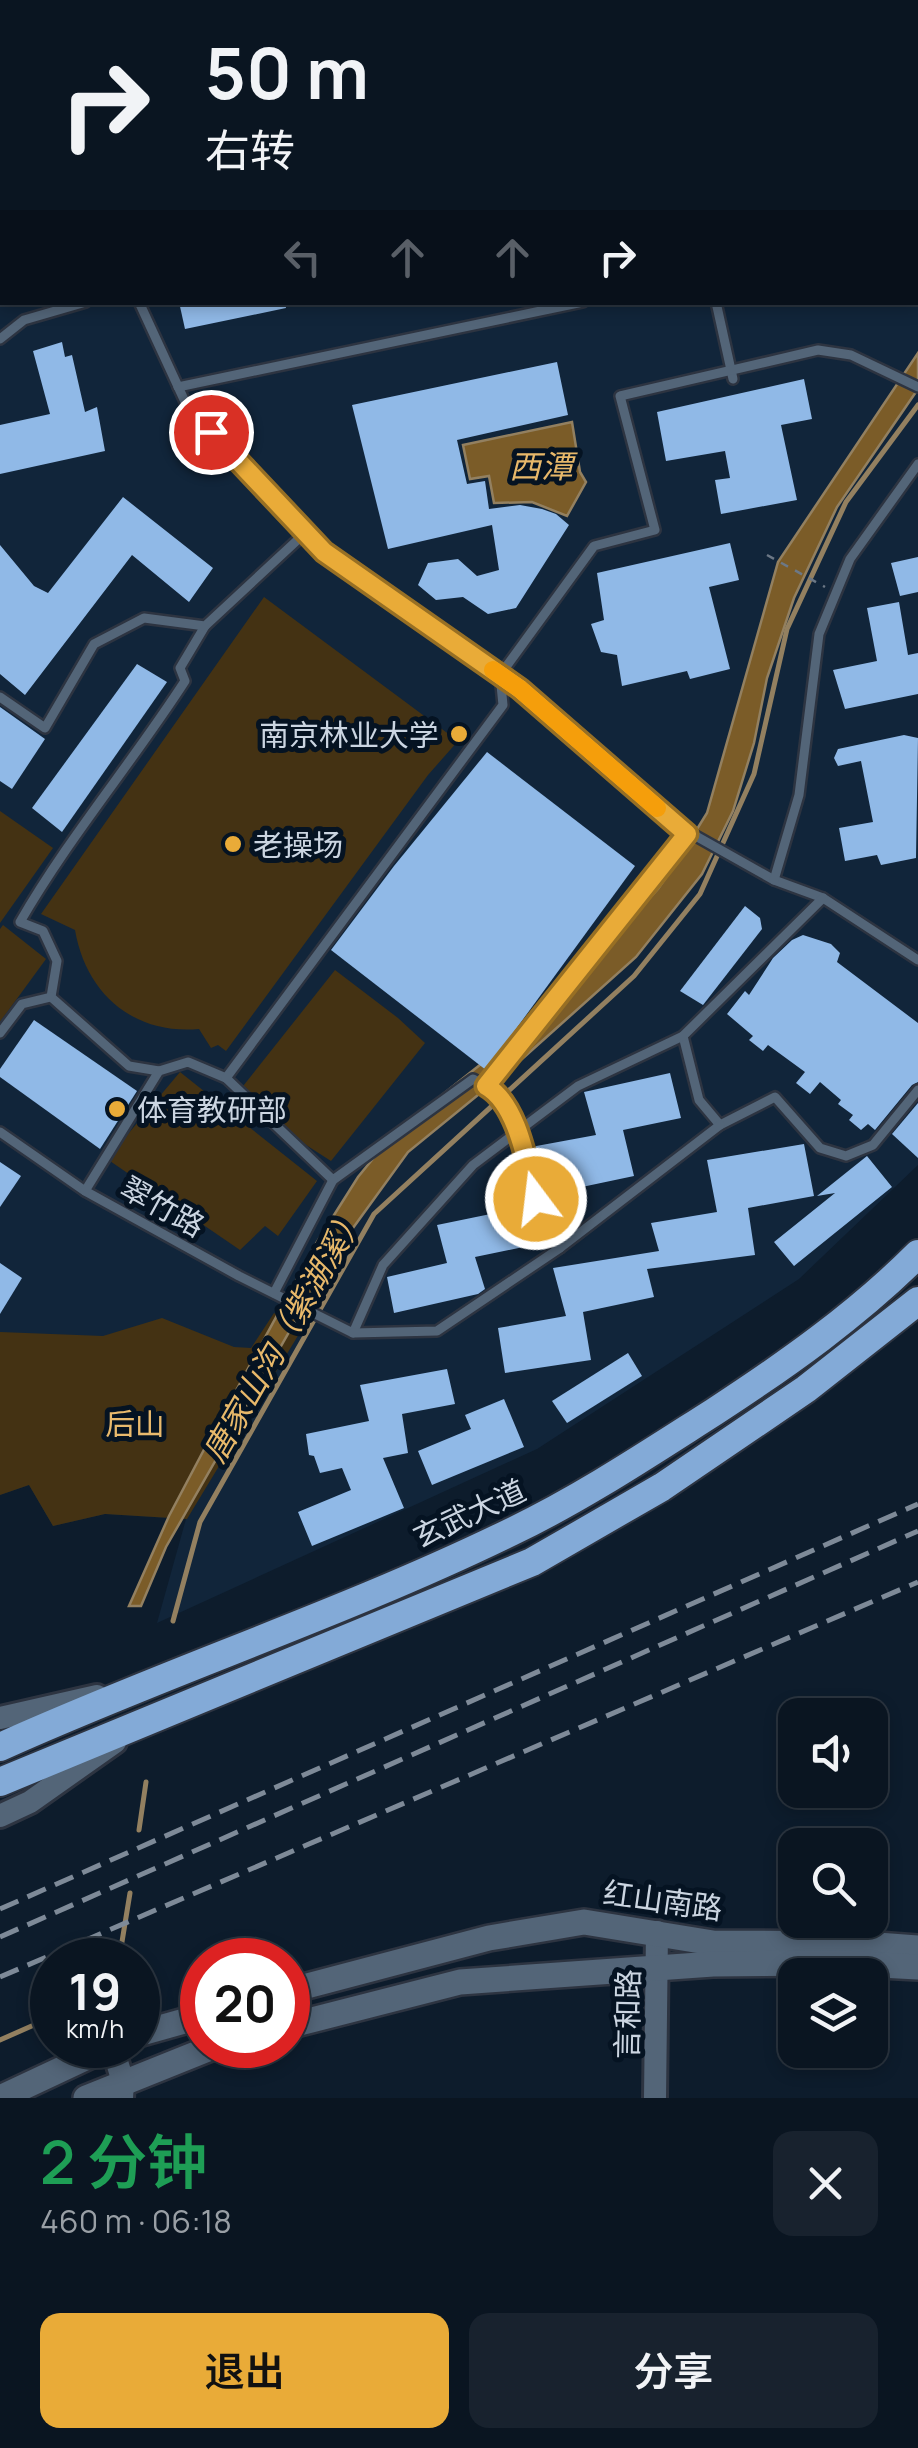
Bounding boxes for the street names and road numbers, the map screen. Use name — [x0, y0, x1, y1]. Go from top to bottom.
street label: 翠竹路 — [114, 1166, 212, 1246]
street label: 玄武大道 — [406, 1469, 532, 1557]
street label: 红山南路 — [601, 1871, 725, 1929]
street label: 言和路 — [606, 1969, 648, 2059]

